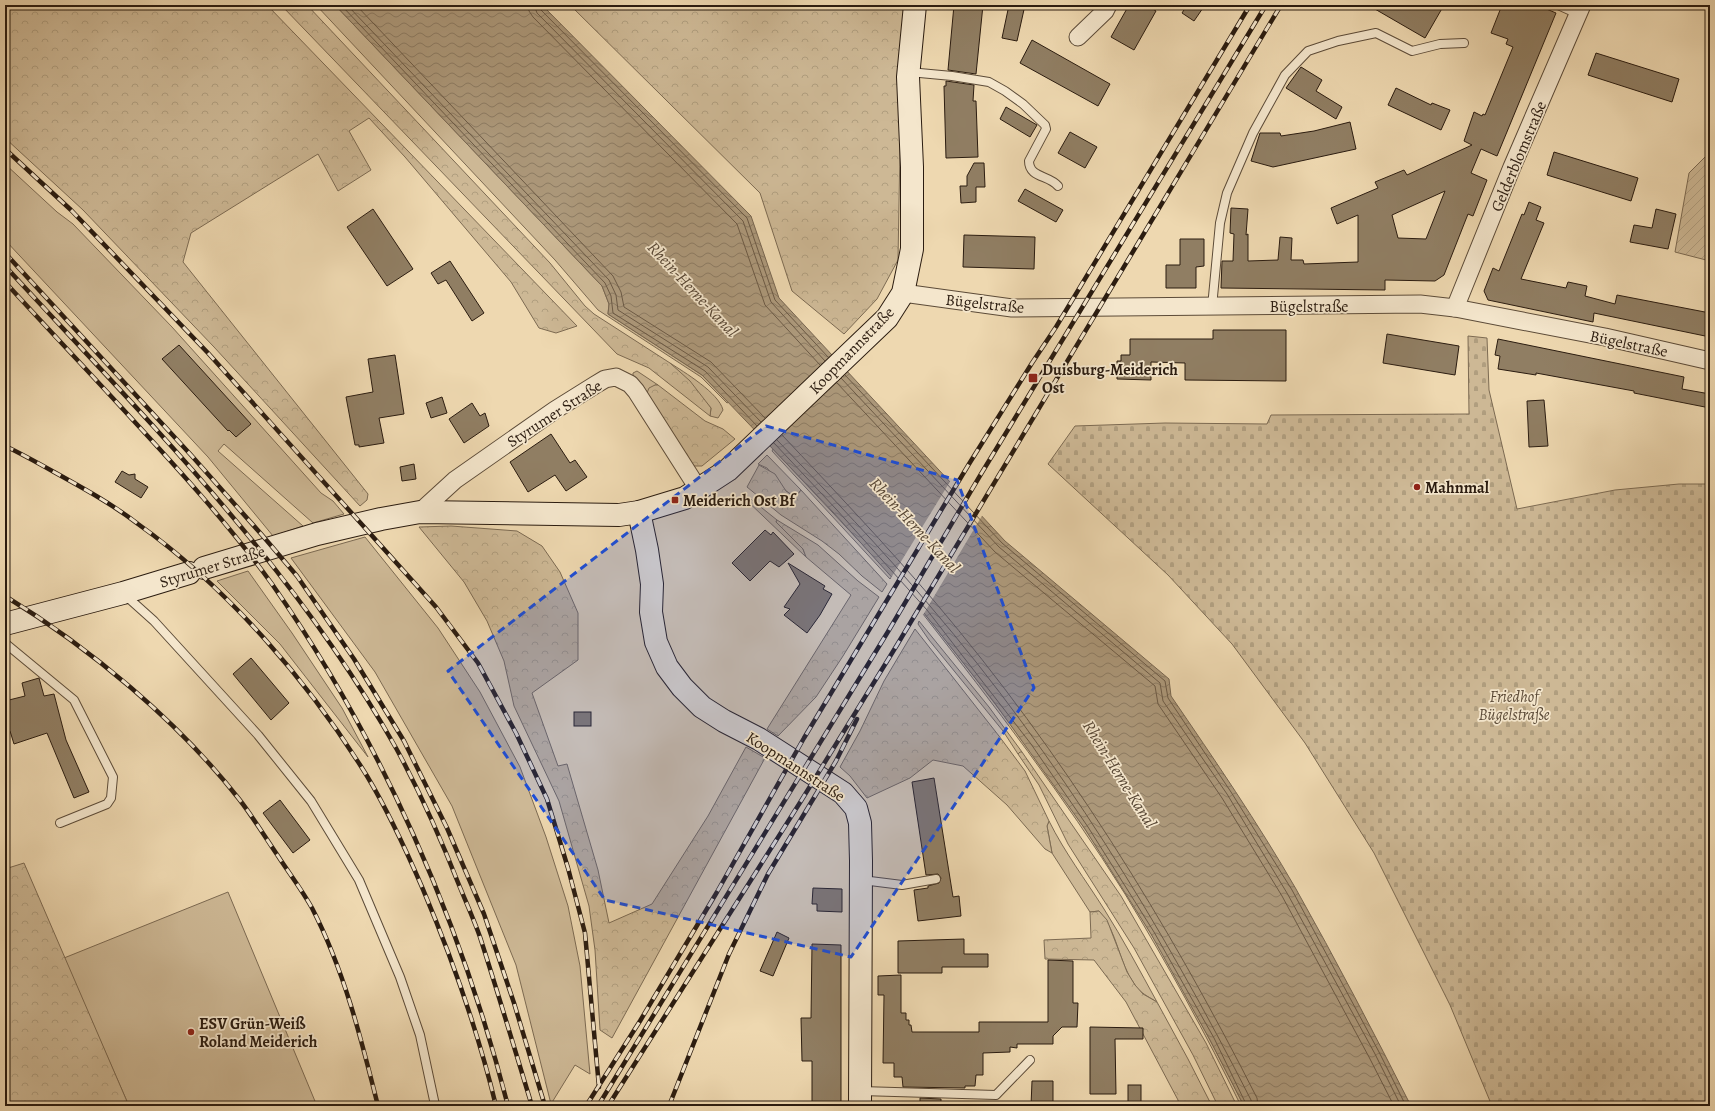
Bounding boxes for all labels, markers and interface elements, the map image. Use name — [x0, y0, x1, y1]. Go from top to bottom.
street label: Gelderblomstraße — [1486, 98, 1552, 215]
water label: Rhein-Herne-Kanal — [642, 236, 744, 343]
street label: Bügelstraße — [944, 289, 1025, 319]
street label: Bügelstraße — [1269, 296, 1349, 318]
street label: Koopmannstraße — [804, 302, 899, 399]
street label: Bügelstraße — [1588, 325, 1670, 363]
place label: Duisburg-Meiderich Ost — [1042, 359, 1178, 399]
marker: Duisburg-Meiderich Ost — [1027, 372, 1039, 384]
street label: Styrumer Straße — [503, 375, 606, 453]
water label: Rhein-Herne-Kanal — [864, 472, 966, 579]
place label: Mahnmal — [1425, 477, 1490, 499]
marker: Mahnmal — [1412, 482, 1422, 492]
place label: Meiderich Ost Bf — [683, 490, 797, 512]
marker: Meiderich Ost Bf — [670, 495, 680, 505]
street label: Styrumer Straße — [157, 540, 268, 593]
park label: Friedhof Bügelstraße — [1478, 686, 1550, 726]
water label: Rhein-Herne-Kanal — [1077, 716, 1162, 833]
street label: Koopmannstraße — [742, 727, 849, 807]
place label: ESV Grün-Weiß Roland Meiderich — [199, 1013, 318, 1053]
marker: ESV Grün-Weiß Roland Meiderich — [186, 1027, 196, 1037]

